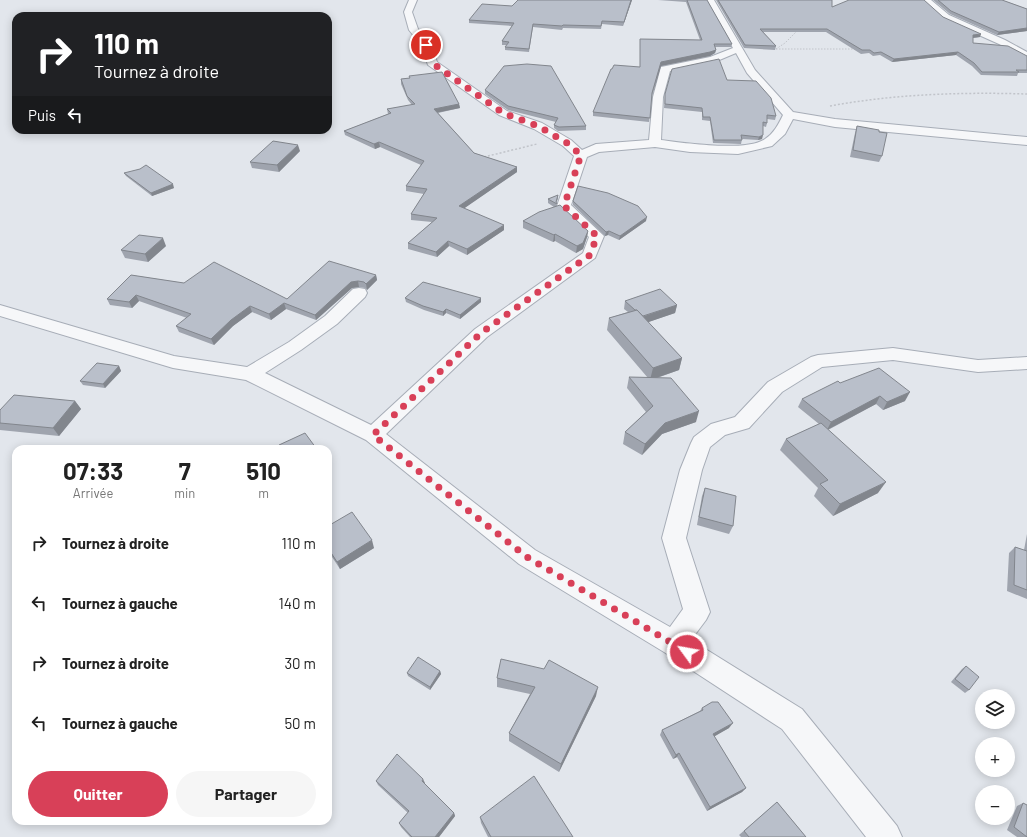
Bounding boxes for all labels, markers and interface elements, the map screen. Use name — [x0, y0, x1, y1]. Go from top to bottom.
text: 110 m — [94, 26, 159, 60]
icon: right — [28, 28, 80, 80]
pin — [409, 28, 443, 62]
icon: arrive — [415, 34, 437, 56]
text: Tournez à droite — [94, 60, 219, 82]
icon: left — [64, 104, 86, 126]
text: Puis — [28, 106, 56, 124]
text: 07:33 — [63, 456, 123, 485]
text: 7 — [179, 456, 191, 485]
text: 510 — [246, 456, 281, 485]
text: Arrivée — [73, 485, 113, 501]
text: min — [174, 485, 195, 501]
text: m — [258, 485, 269, 501]
icon: right — [28, 532, 50, 554]
text: Tournez à droite — [62, 534, 169, 552]
text: 110 m — [282, 534, 316, 552]
icon: left — [28, 592, 50, 614]
text: Tournez à gauche — [62, 594, 178, 612]
text: 140 m — [279, 594, 316, 612]
position arrow — [666, 631, 708, 673]
icon: right — [28, 652, 50, 674]
text: Tournez à droite — [62, 654, 169, 672]
text: 30 m — [284, 654, 316, 672]
map controls — [975, 689, 1015, 825]
button: layers — [975, 689, 1015, 729]
icon: left — [28, 712, 50, 734]
text: Tournez à gauche — [62, 714, 178, 732]
text: 50 m — [284, 714, 316, 732]
button: + — [975, 737, 1015, 777]
button: Quitter — [28, 771, 168, 817]
button: Partager — [176, 771, 316, 817]
button: − — [975, 785, 1015, 825]

